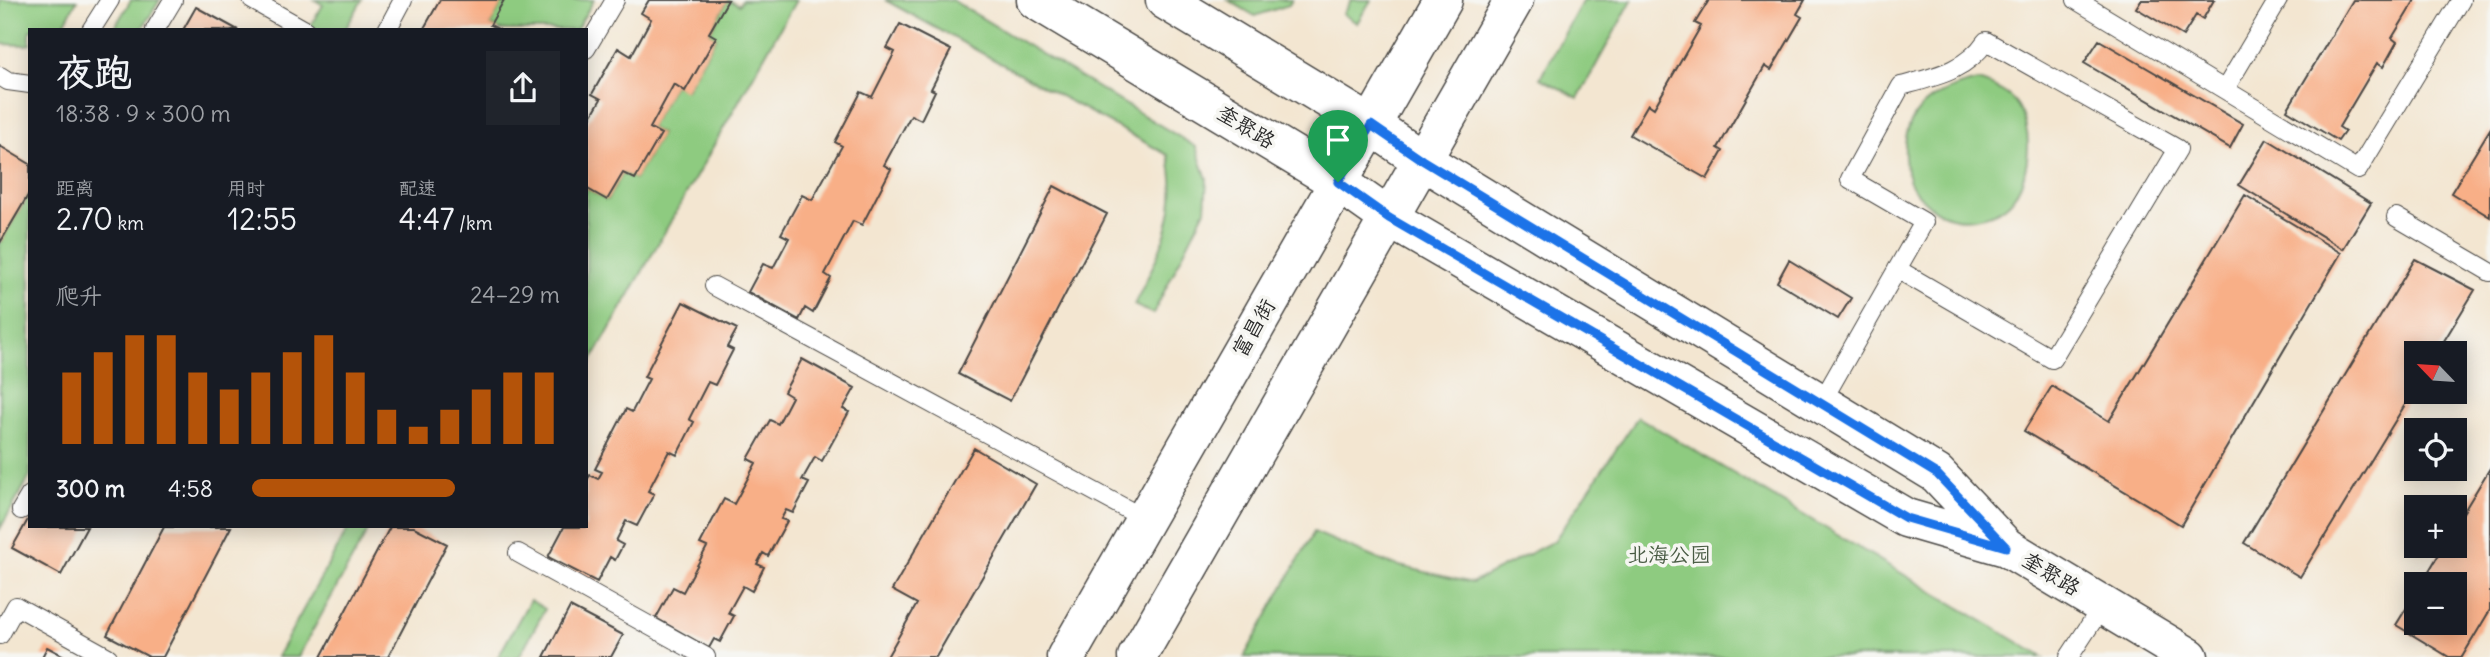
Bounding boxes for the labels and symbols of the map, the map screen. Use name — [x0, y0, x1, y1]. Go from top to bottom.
street label: 奎聚路 — [1212, 99, 1280, 154]
pin — [1308, 110, 1368, 182]
street label: 富昌街 — [1226, 294, 1281, 362]
north arrow — [2404, 341, 2468, 404]
park label: 北海公园 — [1627, 541, 1711, 568]
street label: 奎聚路 — [2017, 546, 2085, 601]

